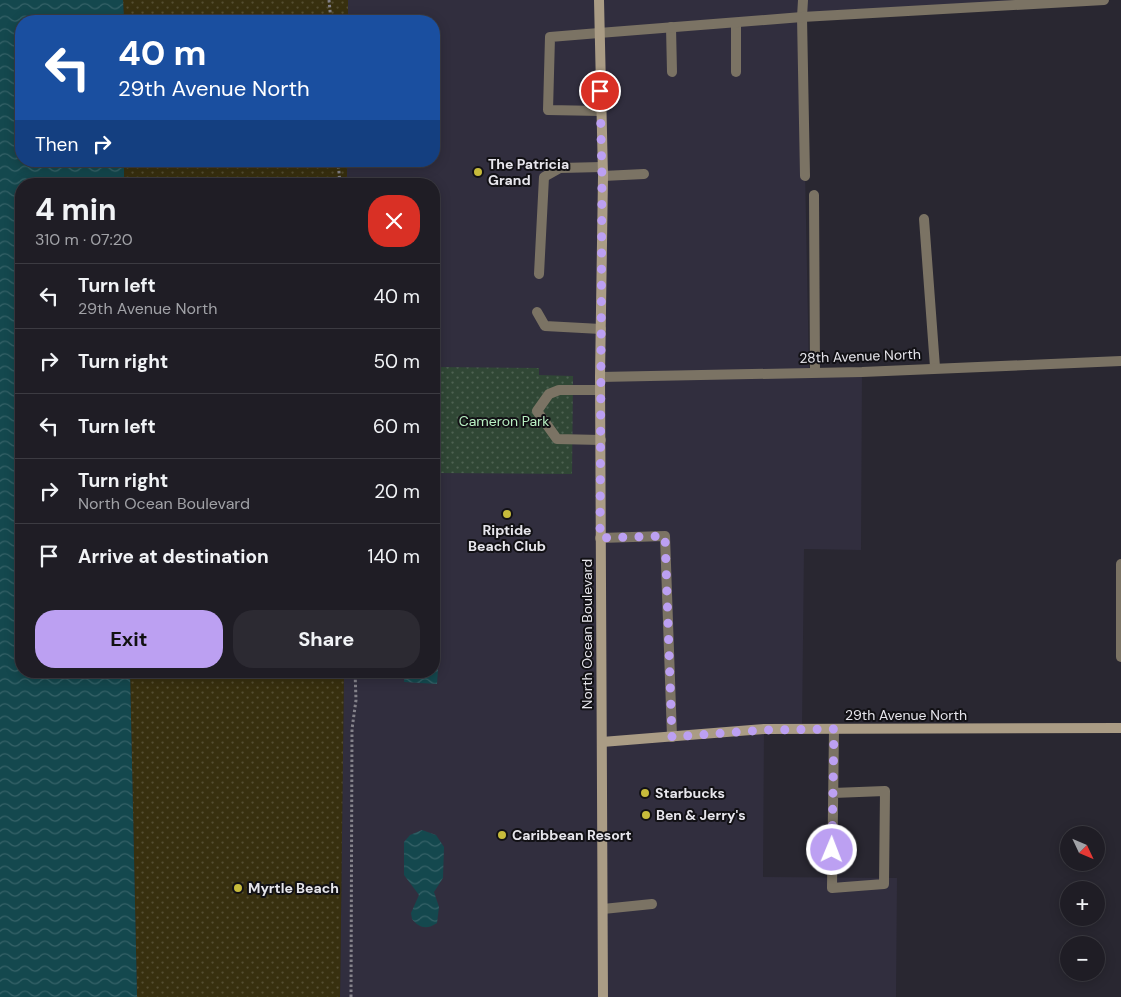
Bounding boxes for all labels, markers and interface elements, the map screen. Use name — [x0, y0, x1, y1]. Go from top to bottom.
text: 40 m — [118, 30, 207, 76]
icon: left — [35, 35, 100, 100]
pin — [579, 70, 621, 112]
text: 29th Avenue North — [118, 74, 310, 103]
icon: arrive — [586, 77, 614, 105]
icon: right — [88, 130, 116, 158]
text: Then — [35, 132, 78, 157]
place label: The Patricia Grand — [488, 155, 569, 189]
marker: The Patricia Grand — [472, 166, 484, 178]
text: 4 min — [35, 190, 117, 229]
button: close — [368, 195, 420, 247]
text: 310 m · 07:20 — [35, 229, 133, 250]
text: Turn left — [78, 273, 156, 298]
icon: left — [35, 282, 63, 310]
text: 40 m — [373, 284, 420, 309]
text: 29th Avenue North — [78, 298, 217, 319]
street label: 28th Avenue North — [799, 345, 921, 367]
icon: right — [35, 347, 63, 375]
text: Turn right — [78, 349, 168, 374]
text: 50 m — [373, 349, 420, 374]
icon: left — [35, 412, 63, 440]
park label: Cameron Park — [459, 412, 549, 430]
text: Turn left — [78, 414, 156, 439]
text: 60 m — [373, 414, 420, 439]
text: Turn right — [78, 468, 168, 493]
icon: right — [35, 477, 63, 505]
text: 20 m — [374, 479, 420, 504]
text: North Ocean Boulevard — [78, 493, 250, 514]
marker: Riptide Beach Club — [501, 508, 513, 520]
place label: Riptide Beach Club — [468, 521, 546, 555]
icon: arrive — [35, 542, 63, 570]
text: Arrive at destination — [78, 544, 269, 569]
text: 140 m — [368, 544, 420, 569]
street label: North Ocean Boulevard — [578, 559, 596, 709]
button: Exit — [35, 610, 223, 668]
button: Share — [233, 610, 420, 668]
street label: 29th Avenue North — [845, 706, 967, 724]
place label: Starbucks — [655, 784, 725, 802]
marker: Starbucks — [639, 787, 651, 799]
place label: Ben & Jerry's — [656, 806, 746, 824]
marker: Ben & Jerry's — [640, 809, 652, 821]
position arrow — [805, 823, 857, 875]
place label: Caribbean Resort — [512, 826, 632, 844]
north arrow — [1060, 826, 1105, 871]
map controls — [1060, 826, 1105, 981]
marker: Caribbean Resort — [496, 829, 508, 841]
place label: Myrtle Beach — [248, 879, 339, 897]
button: + — [1060, 881, 1105, 926]
marker: Myrtle Beach — [232, 882, 244, 894]
button: − — [1060, 936, 1105, 981]

